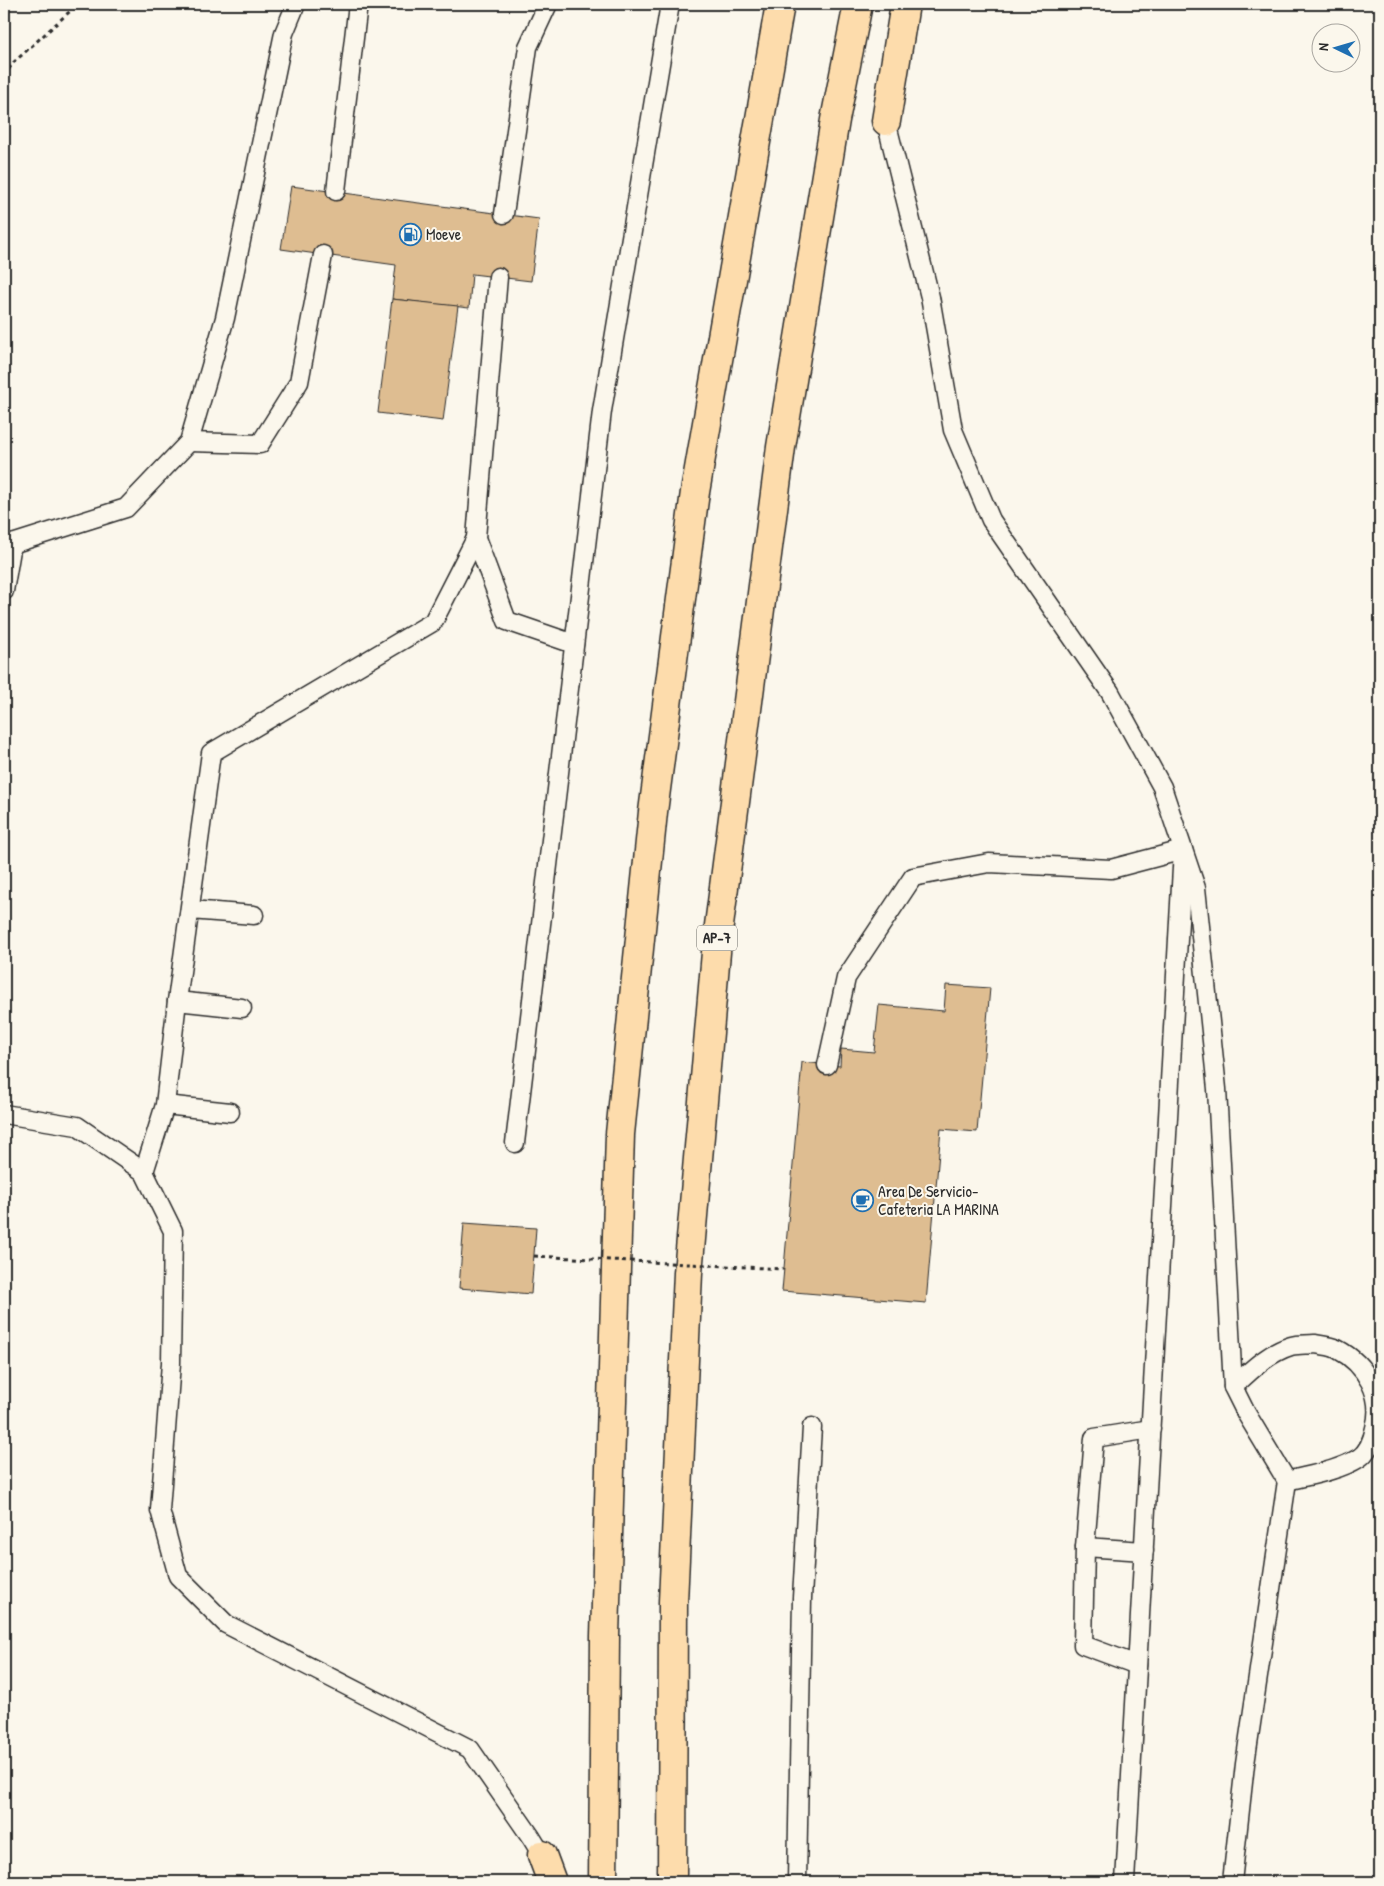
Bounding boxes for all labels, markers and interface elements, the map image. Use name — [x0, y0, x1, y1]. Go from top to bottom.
north arrow — [1312, 22, 1362, 72]
text: N — [1313, 42, 1332, 51]
fuel station icon: Moeve — [398, 222, 422, 246]
place label: Moeve — [426, 223, 462, 245]
road number: AP-7 — [697, 926, 737, 950]
place label: Area De Servicio- Cafeteria LA MARINA — [878, 1180, 999, 1220]
cafe icon: Area De Servicio- Cafeteria LA MARINA — [850, 1188, 874, 1212]

